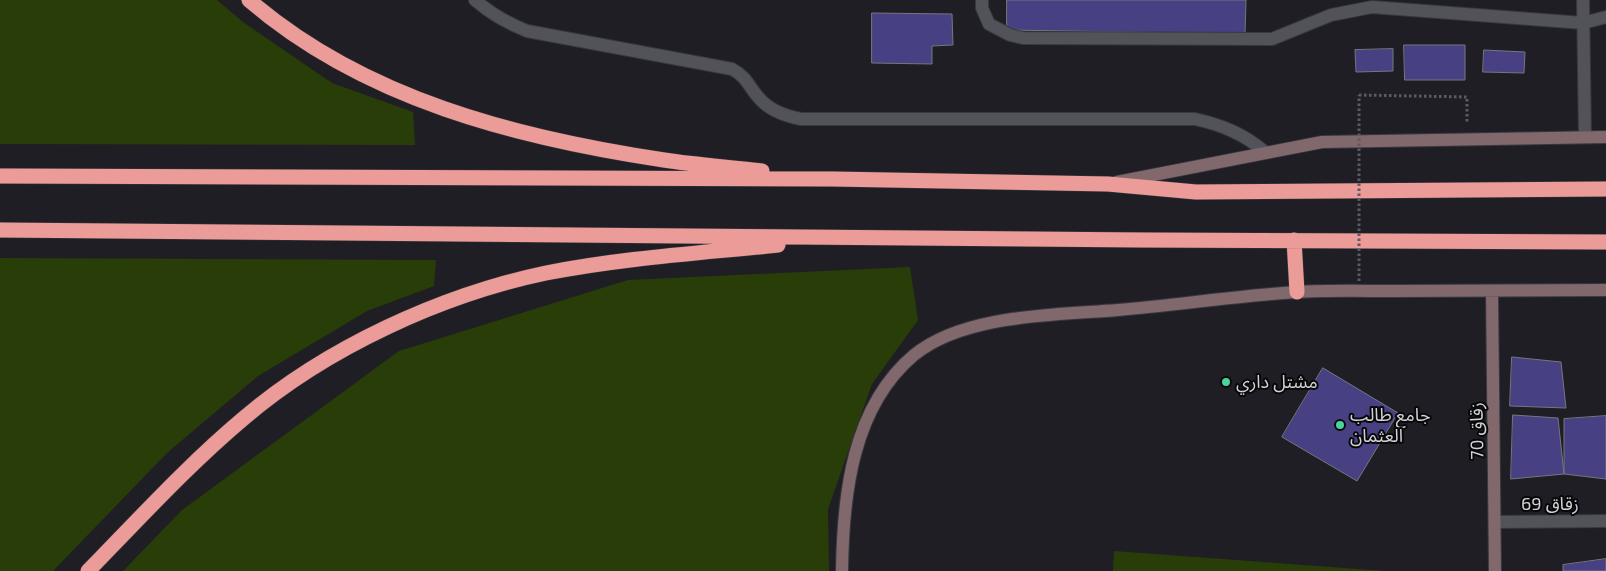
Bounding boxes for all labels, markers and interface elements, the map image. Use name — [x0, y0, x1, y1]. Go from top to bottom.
place label: مشتل داري — [1236, 371, 1318, 393]
marker: مشتل داري — [1220, 376, 1232, 388]
street label: زقاق 70 — [1466, 402, 1488, 460]
place label: جامع طالب العثمان — [1350, 404, 1431, 446]
marker: جامع طالب العثمان — [1334, 419, 1346, 431]
street label: زقاق 69 — [1521, 493, 1579, 515]

